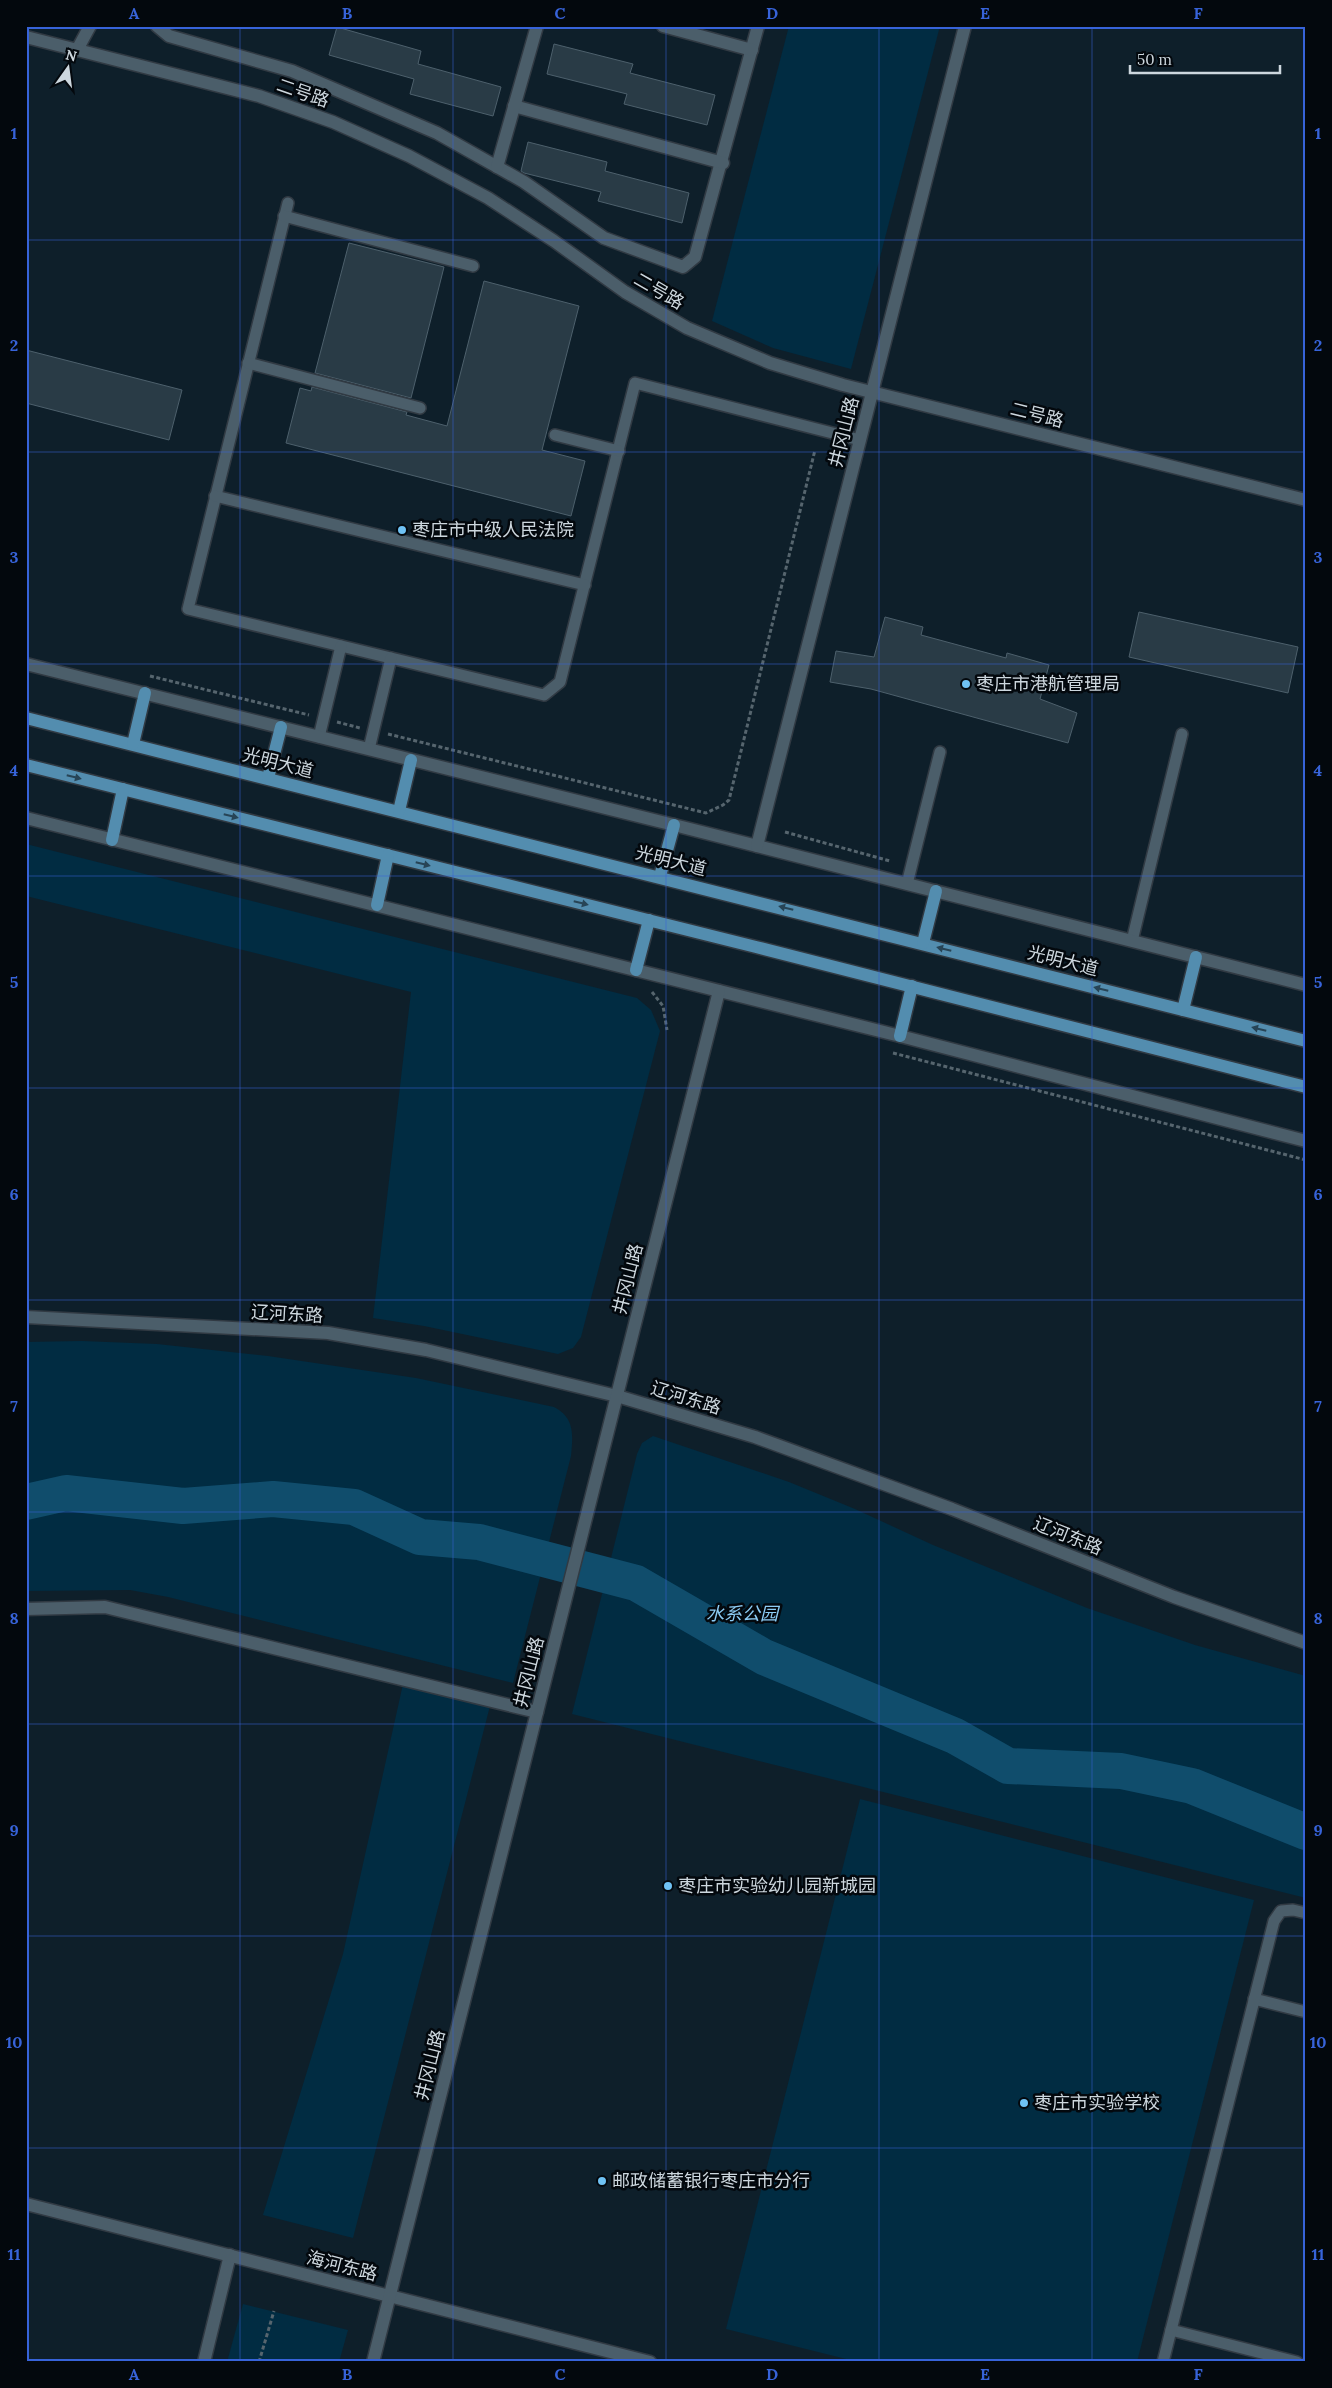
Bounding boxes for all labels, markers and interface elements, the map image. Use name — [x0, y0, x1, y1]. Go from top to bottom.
text: A — [129, 3, 140, 23]
text: B — [342, 3, 353, 23]
text: C — [554, 3, 566, 23]
text: D — [766, 3, 778, 23]
text: E — [980, 3, 990, 23]
text: F — [1193, 3, 1203, 23]
north arrow — [42, 42, 92, 92]
scale bar — [1130, 42, 1280, 74]
text: N — [64, 45, 79, 65]
text: 50 m — [1137, 50, 1172, 69]
street label: 二号路 — [274, 73, 332, 112]
text: 1 — [11, 123, 17, 143]
text: 1 — [1315, 123, 1321, 143]
street label: 二号路 — [630, 267, 688, 314]
text: 2 — [10, 335, 18, 355]
text: 2 — [1314, 335, 1322, 355]
street label: 井冈山路 — [824, 394, 863, 470]
street label: 二号路 — [1008, 397, 1066, 432]
place label: 枣庄市中级人民法院 — [412, 518, 574, 541]
marker: 枣庄市中级人民法院 — [396, 524, 408, 536]
text: 3 — [10, 547, 19, 567]
text: 3 — [1314, 547, 1323, 567]
place label: 枣庄市港航管理局 — [976, 672, 1120, 695]
marker: 枣庄市港航管理局 — [960, 678, 972, 690]
street label: 光明大道 — [240, 743, 316, 782]
text: 4 — [10, 760, 19, 780]
text: 4 — [1314, 760, 1323, 780]
one-way arrow — [66, 773, 81, 781]
one-way arrow — [224, 812, 239, 820]
street label: 光明大道 — [633, 841, 709, 880]
one-way arrow — [415, 860, 430, 868]
one-way arrow — [573, 899, 588, 907]
one-way arrow — [779, 904, 794, 912]
street label: 光明大道 — [1025, 941, 1101, 980]
one-way arrow — [936, 944, 951, 952]
text: 5 — [10, 972, 19, 992]
text: 5 — [1314, 972, 1323, 992]
one-way arrow — [1094, 985, 1109, 993]
one-way arrow — [1251, 1025, 1266, 1033]
text: 6 — [9, 1184, 19, 1204]
text: 6 — [1313, 1184, 1323, 1204]
street label: 井冈山路 — [608, 1241, 647, 1317]
street label: 辽河东路 — [250, 1300, 324, 1327]
street label: 辽河东路 — [648, 1376, 724, 1419]
text: 7 — [10, 1396, 18, 1416]
text: 7 — [1314, 1396, 1322, 1416]
street label: 辽河东路 — [1031, 1511, 1106, 1560]
park label: 水系公园 — [706, 1602, 781, 1625]
text: 8 — [9, 1608, 19, 1628]
text: 8 — [1313, 1608, 1323, 1628]
street label: 井冈山路 — [509, 1634, 548, 1710]
text: 9 — [9, 1820, 19, 1840]
text: 9 — [1313, 1820, 1323, 1840]
place label: 枣庄市实验幼儿园新城园 — [678, 1874, 876, 1897]
marker: 枣庄市实验幼儿园新城园 — [662, 1880, 674, 1892]
street label: 井冈山路 — [410, 2027, 449, 2103]
text: 10 — [6, 2032, 22, 2052]
text: 10 — [1310, 2032, 1326, 2052]
place label: 枣庄市实验学校 — [1034, 2091, 1160, 2114]
marker: 枣庄市实验学校 — [1018, 2097, 1030, 2109]
place label: 邮政储蓄银行枣庄市分行 — [612, 2169, 810, 2192]
marker: 邮政储蓄银行枣庄市分行 — [596, 2175, 608, 2187]
text: 11 — [8, 2244, 21, 2264]
text: 11 — [1312, 2244, 1325, 2264]
street label: 海河东路 — [304, 2246, 380, 2285]
text: A — [129, 2364, 140, 2384]
text: B — [342, 2364, 353, 2384]
text: C — [554, 2364, 566, 2384]
text: D — [766, 2364, 778, 2384]
text: E — [980, 2364, 990, 2384]
text: F — [1193, 2364, 1203, 2384]

